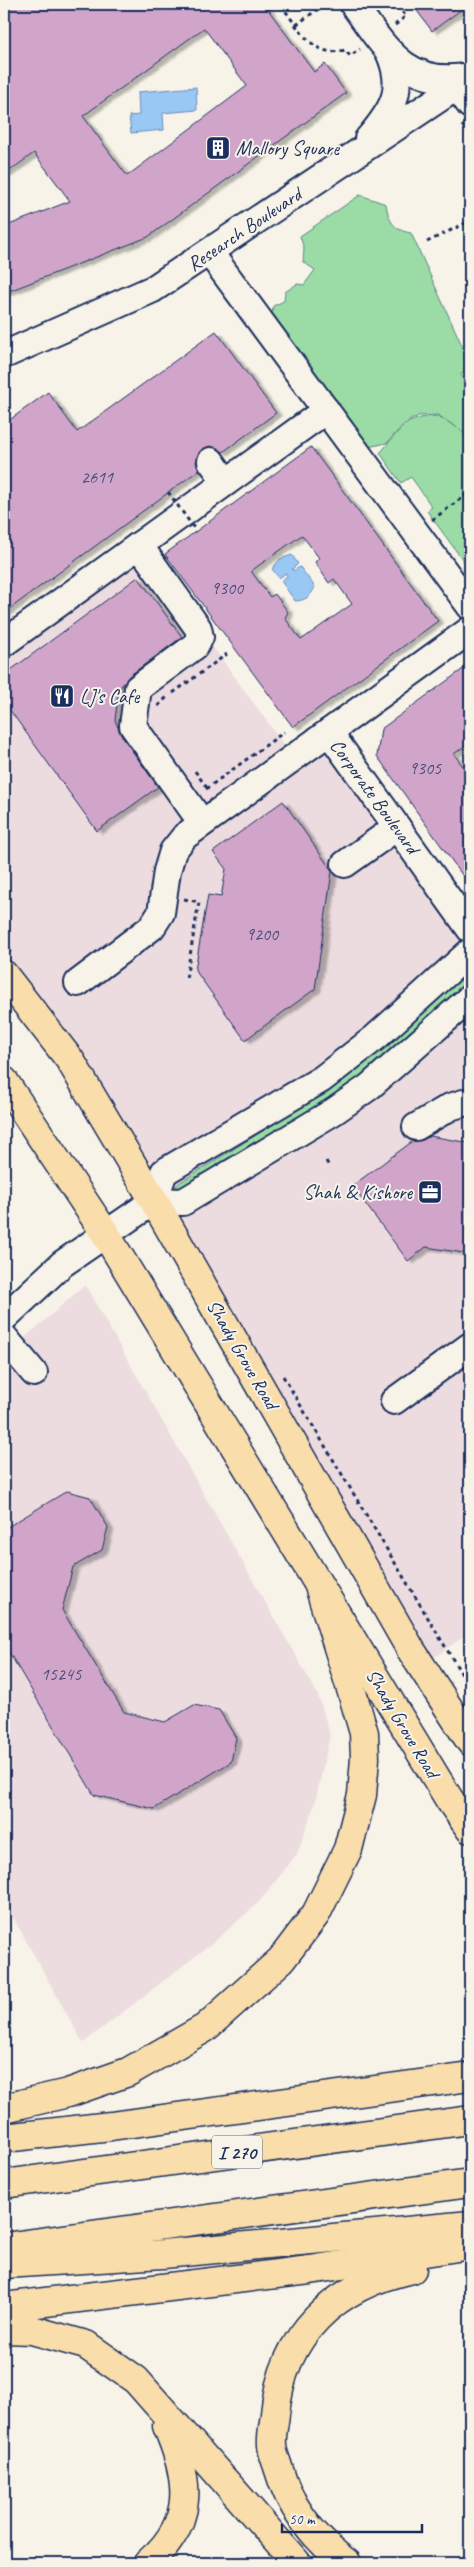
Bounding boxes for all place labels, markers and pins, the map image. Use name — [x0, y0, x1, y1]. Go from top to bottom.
building icon: Mallory Square — [205, 135, 231, 161]
place label: Mallory Square — [236, 136, 340, 161]
restaurant icon: LJ's Cafe — [49, 683, 75, 709]
place label: LJ's Cafe — [80, 684, 141, 709]
office icon: Shah & Kishore — [417, 1179, 443, 1205]
place label: Shah & Kishore — [303, 1180, 413, 1205]

